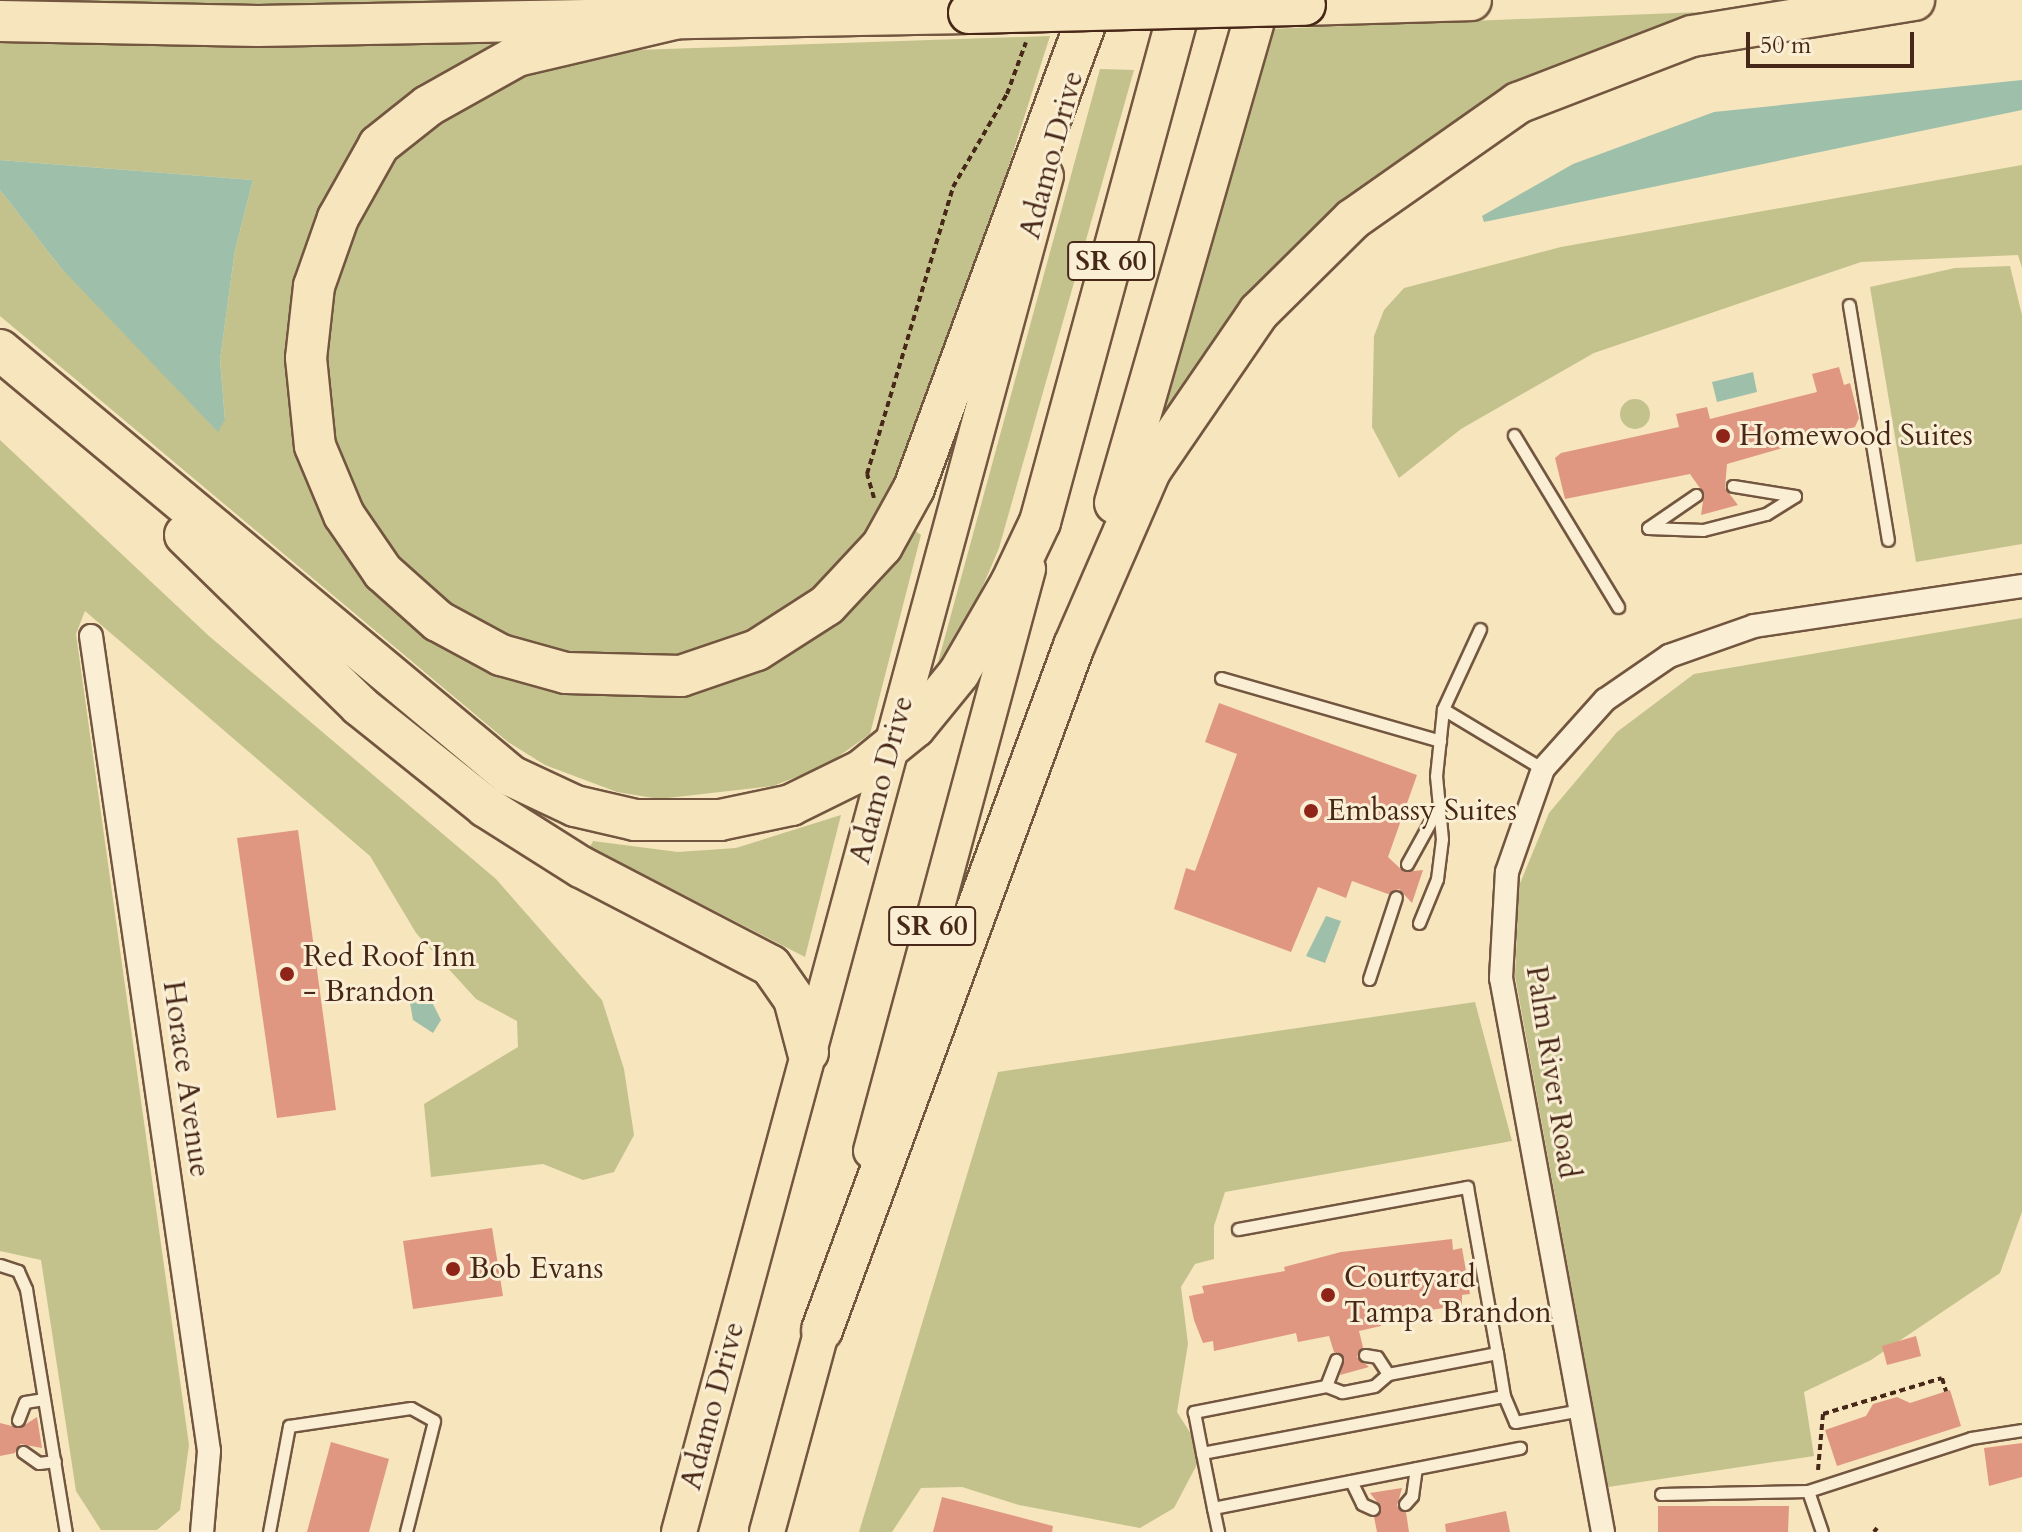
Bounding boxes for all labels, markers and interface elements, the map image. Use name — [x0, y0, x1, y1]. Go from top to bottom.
scale bar — [1750, 16, 1918, 66]
text: 50 m — [1760, 29, 1811, 62]
street label: Adamo Drive — [1012, 67, 1092, 243]
road number: SR 60 — [1067, 237, 1155, 285]
place label: Homewood Suites — [1739, 418, 1973, 454]
marker: Homewood Suites — [1714, 427, 1732, 445]
street label: Adamo Drive — [842, 692, 922, 868]
place label: Embassy Suites — [1327, 793, 1517, 829]
marker: Embassy Suites — [1302, 802, 1320, 820]
road number: SR 60 — [888, 902, 976, 950]
place label: Red Roof Inn - Brandon — [303, 939, 476, 1010]
street label: Palm River Road — [1517, 963, 1587, 1181]
marker: Red Roof Inn - Brandon — [278, 965, 296, 983]
street label: Horace Avenue — [154, 979, 218, 1179]
place label: Bob Evans — [469, 1251, 604, 1287]
marker: Bob Evans — [444, 1260, 462, 1278]
place label: Courtyard Tampa Brandon — [1344, 1260, 1552, 1330]
marker: Courtyard Tampa Brandon — [1319, 1286, 1337, 1304]
street label: Adamo Drive — [673, 1318, 753, 1494]

